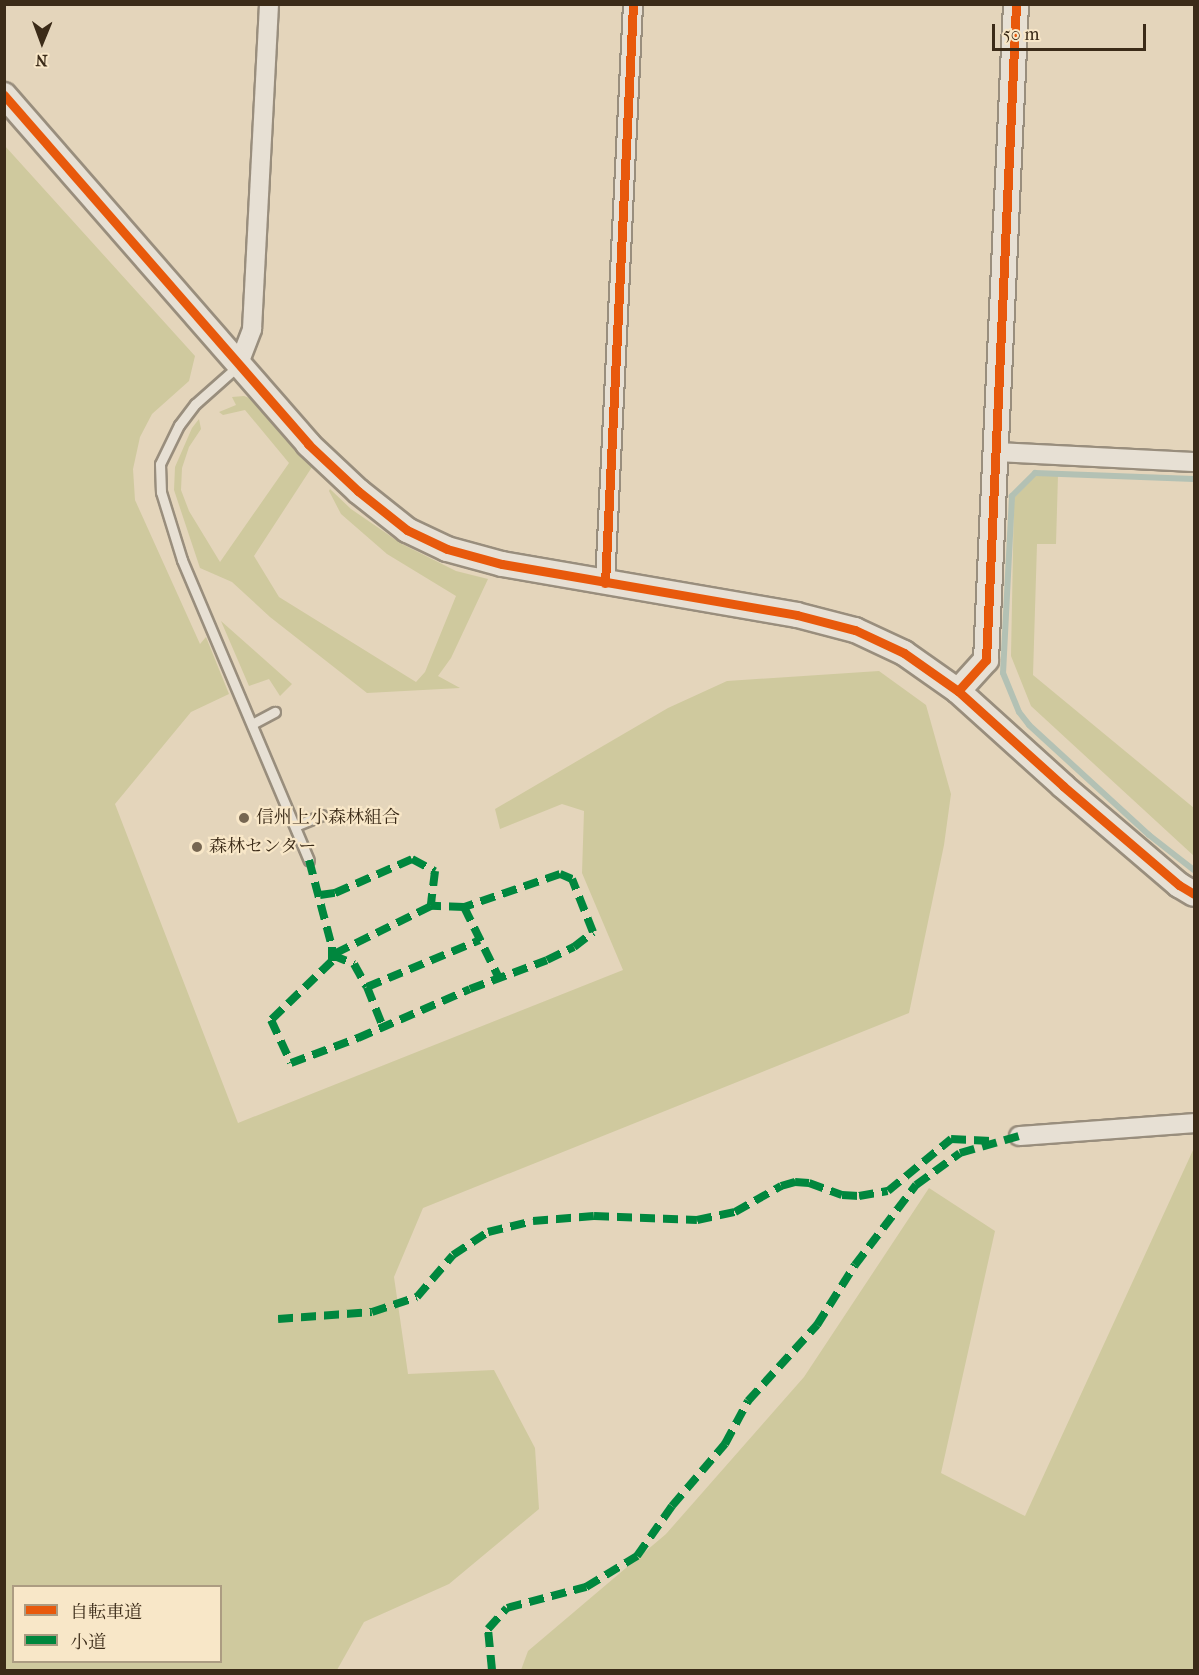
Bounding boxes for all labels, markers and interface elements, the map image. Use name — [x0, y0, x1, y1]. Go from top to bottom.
north arrow — [12, 12, 72, 72]
scale bar — [995, 12, 1150, 50]
text: 50 m — [1003, 24, 1039, 45]
text: N — [35, 51, 48, 70]
place label: 信州上小森林組合 — [256, 807, 400, 829]
marker: 信州上小森林組合 — [237, 811, 251, 825]
place label: 森林センター — [209, 836, 317, 858]
marker: 森林センター — [190, 840, 204, 854]
legend — [12, 1585, 222, 1663]
text: 自転車道 — [70, 1602, 142, 1623]
text: 小道 — [70, 1632, 106, 1653]

